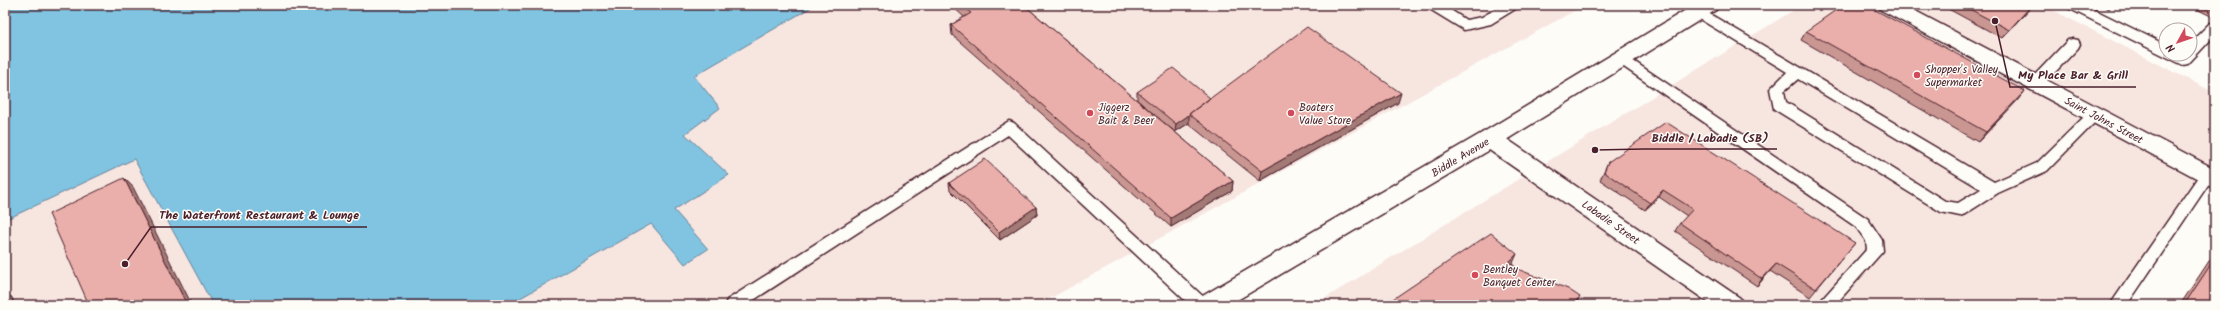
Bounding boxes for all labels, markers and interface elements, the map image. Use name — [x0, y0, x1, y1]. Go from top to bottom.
north arrow — [2158, 22, 2198, 62]
text: N — [2162, 39, 2180, 56]
place label: Shopper's Valley Supermarket — [1925, 61, 1999, 92]
callout: My Place Bar & Grill — [2010, 63, 2136, 87]
text: My Place Bar & Grill — [2018, 66, 2129, 85]
marker: Shopper's Valley Supermarket — [1912, 70, 1922, 80]
street label: Saint Johns Street — [2061, 93, 2147, 150]
place label: Jiggerz Bait & Beer — [1098, 99, 1156, 130]
place label: Boaters Value Store — [1299, 99, 1351, 130]
marker: Jiggerz Bait & Beer — [1085, 108, 1095, 118]
marker: Boaters Value Store — [1286, 108, 1296, 118]
callout: Biddle / Labadie (SB) — [1644, 125, 1777, 149]
text: Biddle / Labadie (SB) — [1651, 129, 1769, 148]
street label: Biddle Avenue — [1428, 133, 1493, 182]
street label: Labadie Street — [1578, 196, 1644, 250]
callout: The Waterfront Restaurant & Lounge — [151, 203, 367, 227]
text: The Waterfront Restaurant & Lounge — [159, 206, 359, 225]
place label: Bentley Banquet Center — [1483, 261, 1557, 292]
marker: Bentley Banquet Center — [1470, 270, 1480, 280]

